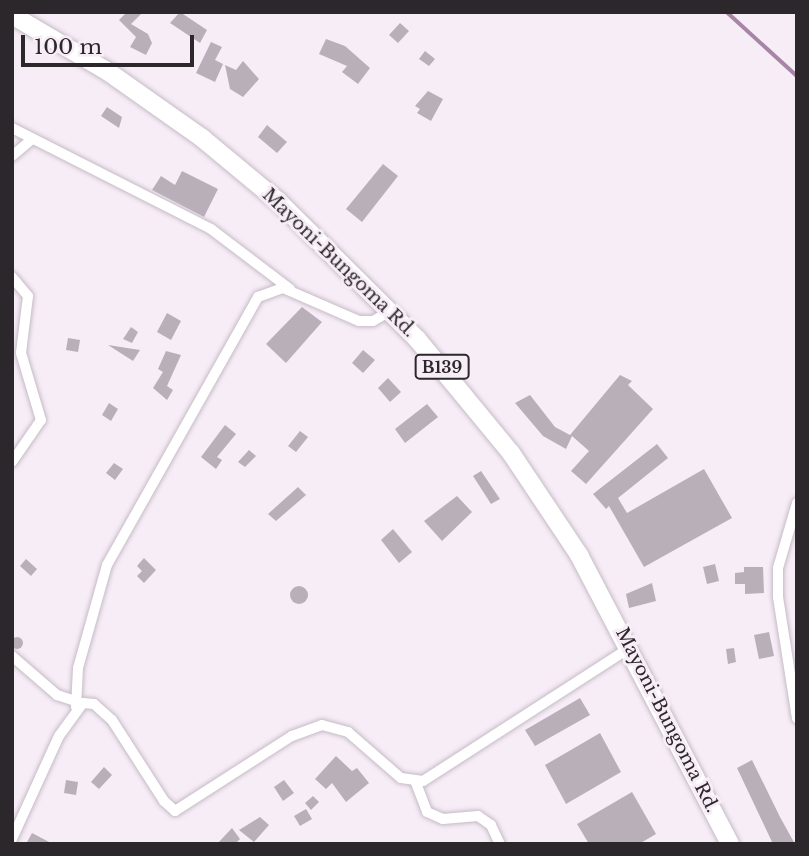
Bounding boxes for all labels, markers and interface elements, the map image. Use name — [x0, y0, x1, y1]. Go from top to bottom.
scale bar — [24, 21, 198, 65]
text: 100 m — [34, 34, 102, 60]
street label: Mayoni-Bungoma Rd. — [258, 184, 420, 342]
road number: B139 — [414, 354, 470, 380]
street label: Mayoni-Bungoma Rd. — [611, 624, 723, 816]

